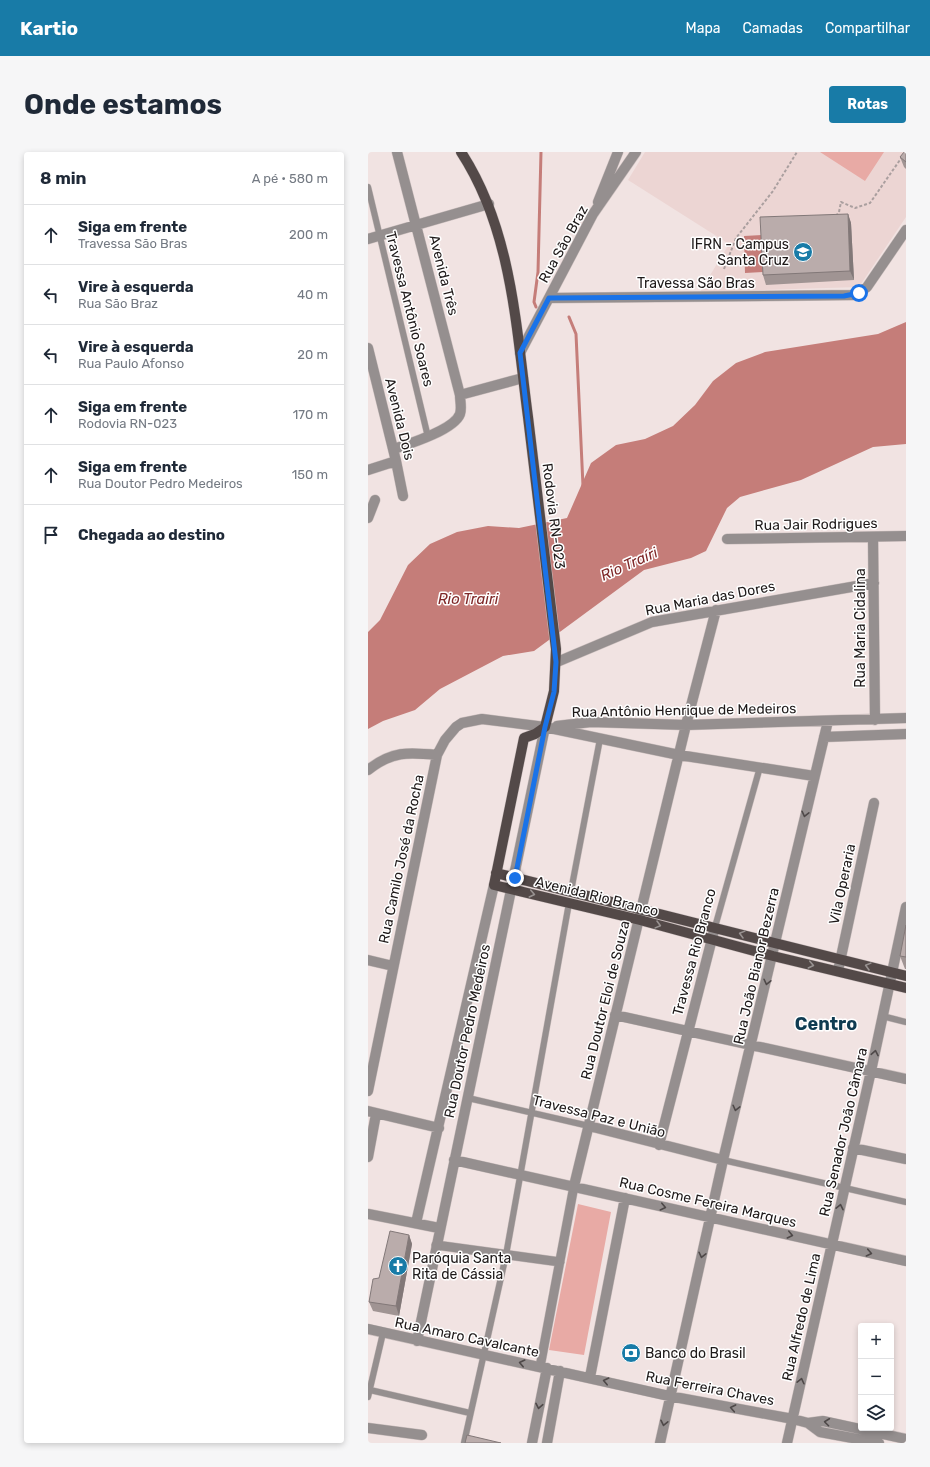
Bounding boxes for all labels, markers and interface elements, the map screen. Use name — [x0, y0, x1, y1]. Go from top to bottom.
text: Kartio — [20, 17, 78, 40]
text: Mapa — [686, 20, 721, 37]
text: Camadas — [743, 20, 803, 37]
text: Compartilhar — [825, 20, 910, 37]
button: Rotas — [829, 86, 906, 123]
text: Onde estamos — [24, 88, 222, 121]
text: 8 min — [40, 168, 87, 188]
text: A pé · 580 m — [252, 171, 328, 186]
street label: Rua São Braz — [535, 202, 592, 286]
text: Siga em frente — [78, 218, 187, 236]
icon: ahead — [40, 224, 62, 246]
text: 200 m — [289, 227, 328, 242]
street label: Travessa Antônio Soares — [382, 230, 437, 389]
street label: Avenida Três — [425, 233, 462, 317]
text: Travessa São Bras — [78, 236, 187, 251]
place label: IFRN - Campus Santa Cruz — [691, 236, 789, 269]
school or university icon: IFRN - Campus Santa Cruz — [792, 241, 814, 263]
street label: Travessa São Bras — [637, 275, 755, 292]
text: Vire à esquerda — [78, 278, 194, 296]
icon: left — [40, 284, 62, 306]
route start — [850, 284, 868, 302]
text: 40 m — [297, 287, 328, 302]
text: Rua São Braz — [78, 296, 158, 311]
text: Vire à esquerda — [78, 338, 194, 356]
icon: left — [40, 344, 62, 366]
text: 20 m — [297, 347, 328, 362]
text: Rua Paulo Afonso — [78, 356, 184, 371]
street label: Avenida Dois — [381, 376, 418, 462]
text: Siga em frente — [78, 398, 187, 416]
icon: ahead — [40, 404, 62, 426]
text: 170 m — [293, 407, 328, 422]
text: Rodovia RN-023 — [78, 416, 177, 431]
text: Siga em frente — [78, 458, 187, 476]
street label: Rodovia RN-023 — [539, 462, 568, 570]
icon: ahead — [40, 464, 62, 486]
text: 150 m — [292, 467, 328, 482]
text: Rua Doutor Pedro Medeiros — [78, 476, 243, 491]
street label: Rua Jair Rodrigues — [754, 515, 878, 534]
icon: arrive — [40, 524, 62, 546]
text: Chegada ao destino — [78, 526, 225, 544]
water label: Rio Traíri — [598, 543, 661, 585]
street label: Rua Maria Cidalina — [852, 568, 869, 688]
street label: Rua Maria das Dores — [644, 578, 776, 619]
water label: Rio Trairi — [438, 590, 499, 608]
street label: Rua Antônio Henrique de Medeiros — [572, 700, 796, 721]
street label: Rua Camilo José da Rocha — [375, 773, 428, 945]
one-way arrow — [802, 811, 810, 817]
street label: Vila Operaria — [826, 842, 859, 926]
route end — [506, 869, 524, 887]
street label: Avenida Rio Branco — [534, 873, 660, 920]
street label: Rua João Bianor Bezerra — [730, 886, 783, 1046]
street label: Travessa Rio Branco — [669, 887, 720, 1018]
one-way arrow — [528, 890, 535, 898]
street label: Rua Doutor Eloi de Souza — [577, 919, 633, 1081]
one-way arrow — [654, 920, 661, 929]
one-way arrow — [739, 931, 745, 939]
street label: Rua Doutor Pedro Medeiros — [441, 943, 494, 1120]
one-way arrow — [808, 960, 814, 968]
one-way arrow — [865, 962, 872, 971]
one-way arrow — [763, 978, 772, 985]
district label: Centro — [795, 1013, 857, 1035]
street label: Rua Senador João Câmara — [816, 1046, 871, 1218]
one-way arrow — [870, 1049, 878, 1056]
street label: Travessa Paz e União — [531, 1092, 667, 1141]
one-way arrow — [733, 1105, 741, 1111]
street label: Rua Cosme Fereira Marques — [618, 1174, 798, 1231]
one-way arrow — [660, 1202, 666, 1210]
one-way arrow — [836, 1204, 844, 1210]
one-way arrow — [787, 1231, 793, 1239]
one-way arrow — [866, 1248, 872, 1256]
place label: Paróquia Santa Rita de Cássia — [412, 1250, 511, 1283]
one-way arrow — [699, 1252, 707, 1259]
street label: Rua Alfredo de Lima — [779, 1252, 824, 1383]
church icon: Paróquia Santa Rita de Cássia — [387, 1255, 409, 1277]
street label: Rua Amaro Cavalcante — [393, 1314, 541, 1361]
map controls — [858, 1323, 894, 1431]
button: + — [858, 1323, 894, 1359]
bank icon: Banco do Brasil — [620, 1342, 642, 1364]
place label: Banco do Brasil — [645, 1345, 746, 1362]
one-way arrow — [519, 1359, 525, 1367]
button: − — [858, 1359, 894, 1395]
street label: Rua Ferreira Chaves — [644, 1368, 776, 1409]
one-way arrow — [603, 1377, 610, 1385]
one-way arrow — [797, 1378, 805, 1384]
button: layers — [858, 1395, 894, 1431]
one-way arrow — [536, 1403, 544, 1409]
one-way arrow — [730, 1404, 737, 1412]
one-way arrow — [824, 1418, 830, 1427]
one-way arrow — [660, 1420, 668, 1426]

